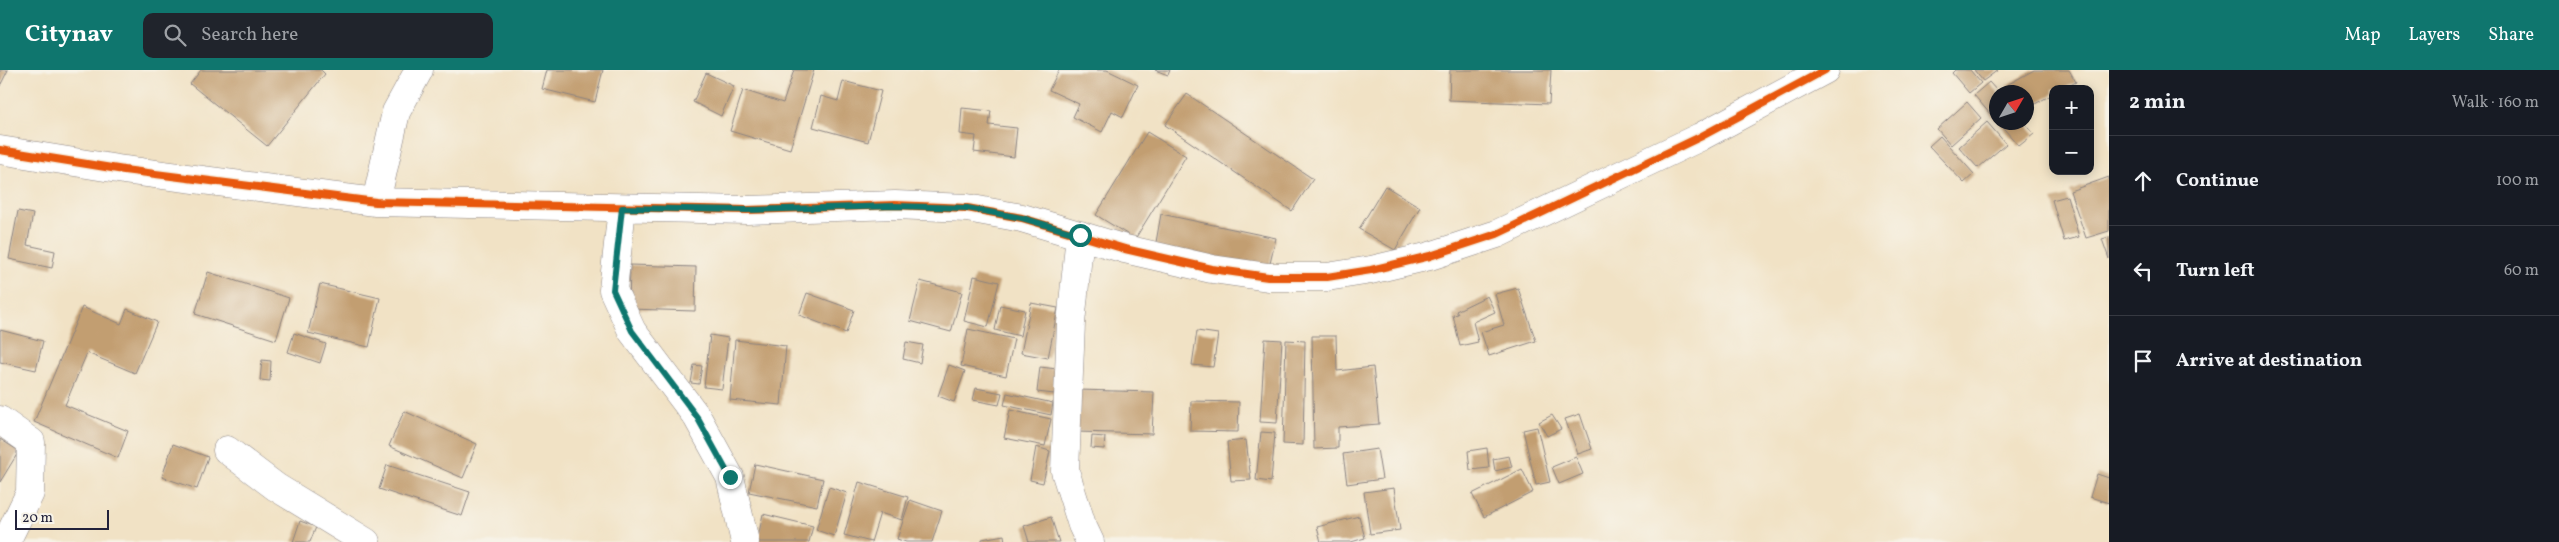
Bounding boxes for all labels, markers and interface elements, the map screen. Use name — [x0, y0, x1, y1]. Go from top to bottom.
search box — [143, 13, 493, 58]
text: Citynav — [25, 18, 113, 52]
icon: search — [161, 21, 189, 49]
text: Search here — [201, 22, 298, 48]
text: Map — [2344, 23, 2380, 48]
text: Layers — [2408, 23, 2460, 48]
text: Share — [2488, 23, 2534, 48]
north arrow — [1989, 85, 2034, 130]
map controls — [2049, 85, 2094, 175]
button: + — [2049, 85, 2094, 130]
text: 2 min — [2129, 88, 2186, 117]
text: Walk · 160 m — [2452, 92, 2539, 114]
button: − — [2049, 130, 2094, 175]
icon: ahead — [2129, 167, 2157, 195]
text: Continue — [2176, 168, 2259, 194]
text: 100 m — [2496, 170, 2539, 192]
route start — [1069, 224, 1092, 247]
icon: left — [2129, 257, 2157, 285]
text: Turn left — [2176, 258, 2255, 284]
text: 60 m — [2504, 260, 2539, 282]
icon: arrive — [2129, 347, 2157, 375]
text: Arrive at destination — [2176, 348, 2362, 374]
route end — [719, 466, 742, 489]
scale bar — [15, 507, 109, 530]
text: 20 m — [22, 509, 53, 528]

